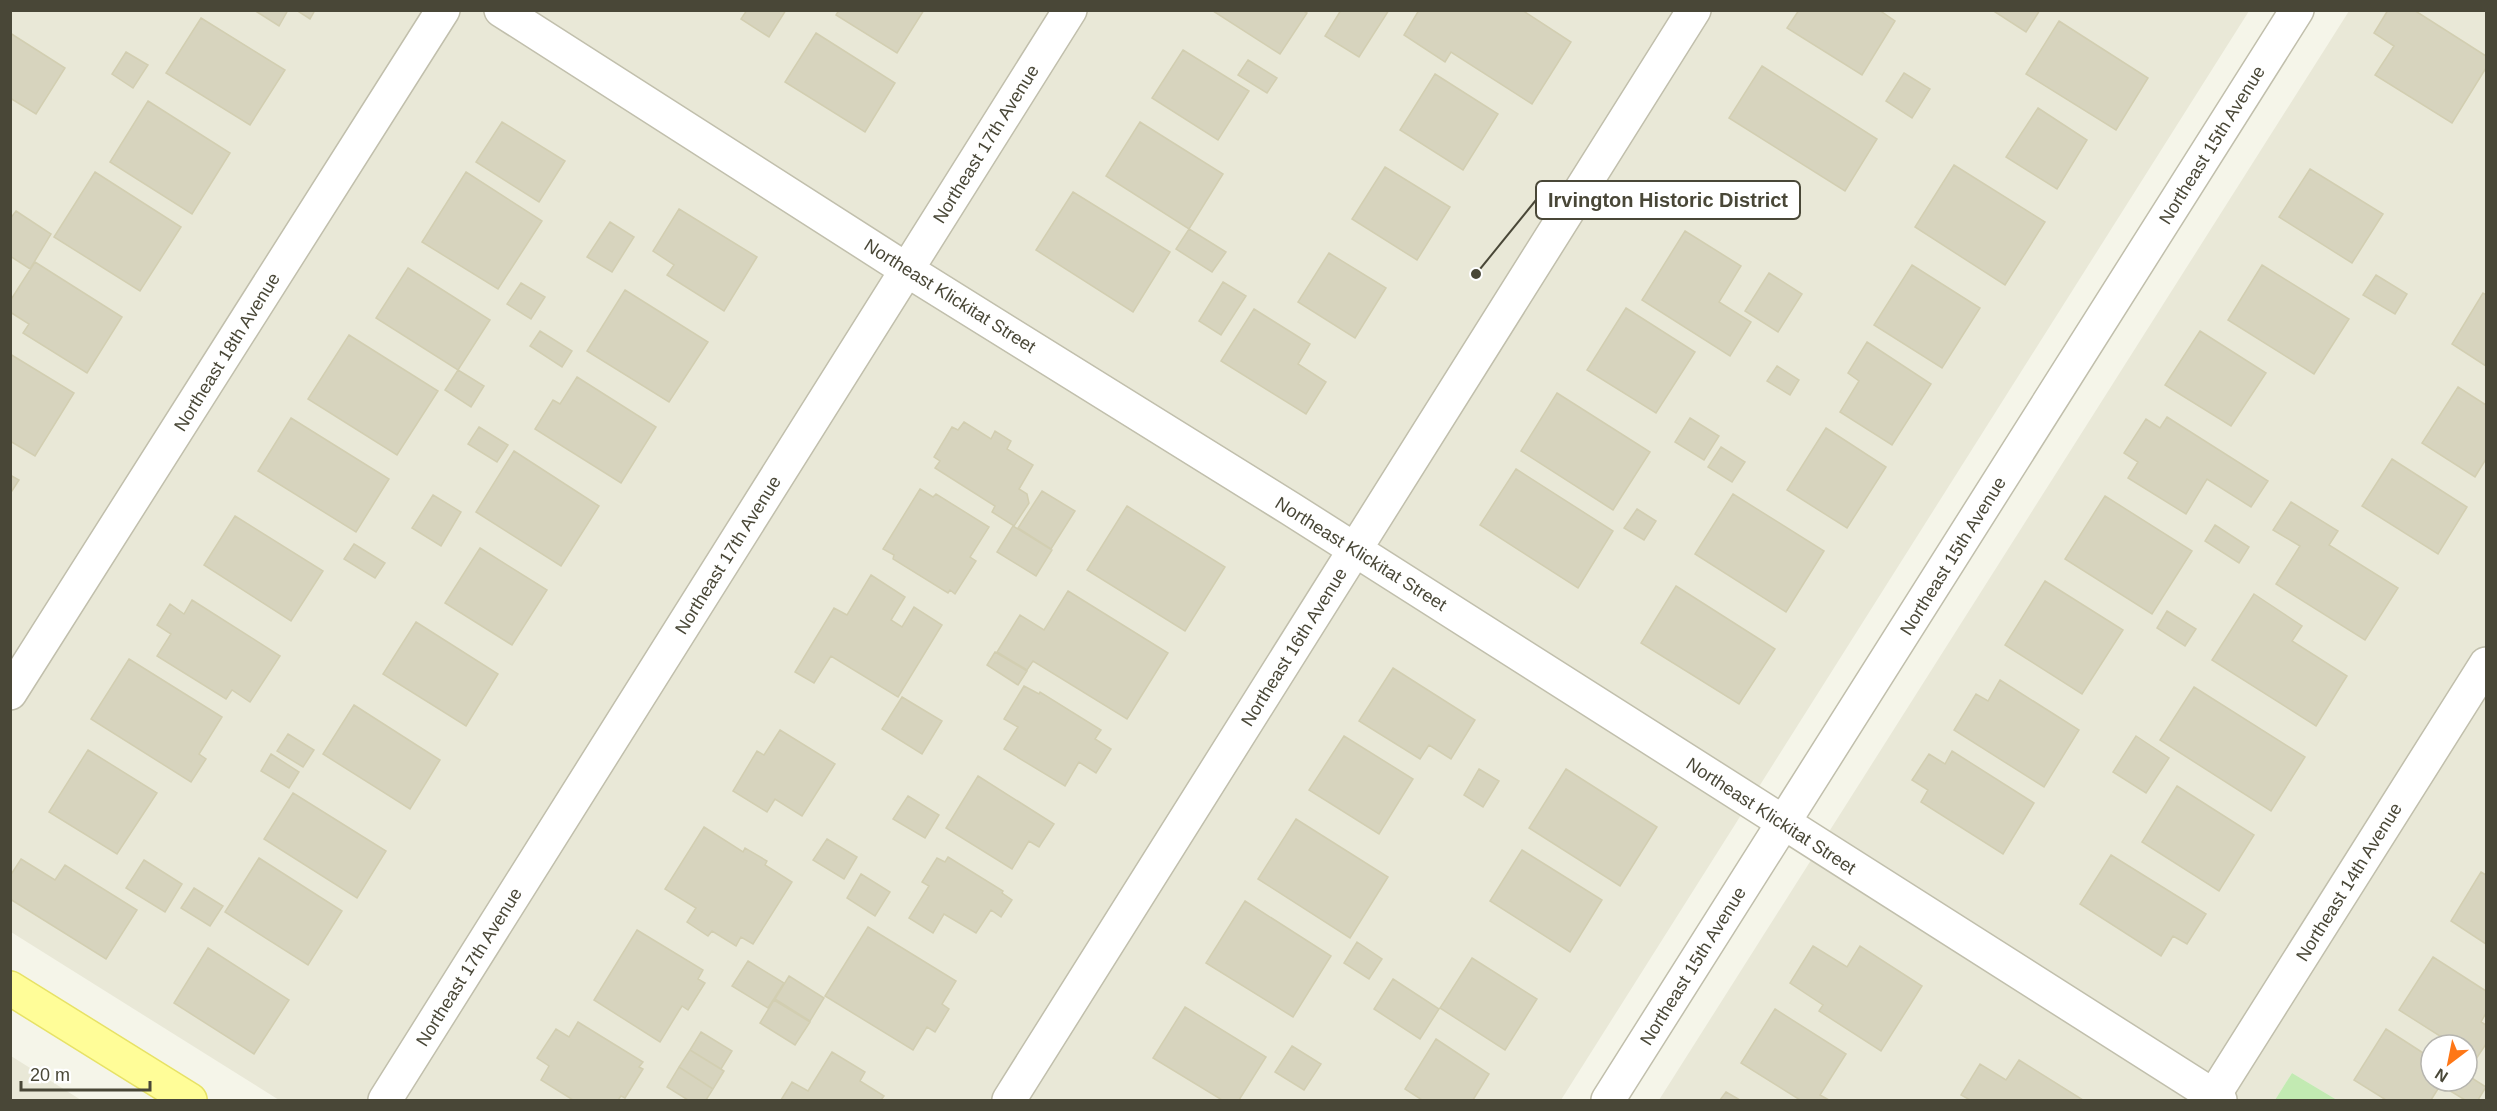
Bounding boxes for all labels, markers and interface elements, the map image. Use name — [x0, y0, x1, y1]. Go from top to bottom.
street label: Northeast 17th Avenue — [929, 61, 1043, 227]
street label: Northeast 15th Avenue — [2155, 62, 2269, 228]
callout: Irvington Historic District — [1536, 181, 1800, 219]
text: Irvington Historic District — [1548, 189, 1788, 211]
street label: Northeast Klickitat Street — [861, 235, 1039, 357]
street label: Northeast 18th Avenue — [170, 269, 284, 435]
street label: Northeast 17th Avenue — [671, 472, 785, 638]
street label: Northeast 15th Avenue — [1896, 473, 2010, 639]
street label: Northeast Klickitat Street — [1272, 493, 1450, 615]
street label: Northeast 16th Avenue — [1237, 564, 1351, 730]
street label: Northeast Klickitat Street — [1682, 754, 1860, 878]
street label: Northeast 14th Avenue — [2292, 799, 2406, 965]
street label: Northeast 15th Avenue — [1636, 883, 1750, 1049]
street label: Northeast 17th Avenue — [412, 884, 526, 1050]
north arrow — [2419, 1033, 2479, 1093]
scale bar — [21, 1054, 150, 1092]
text: 20 m — [30, 1065, 70, 1085]
text: N — [2432, 1065, 2451, 1086]

